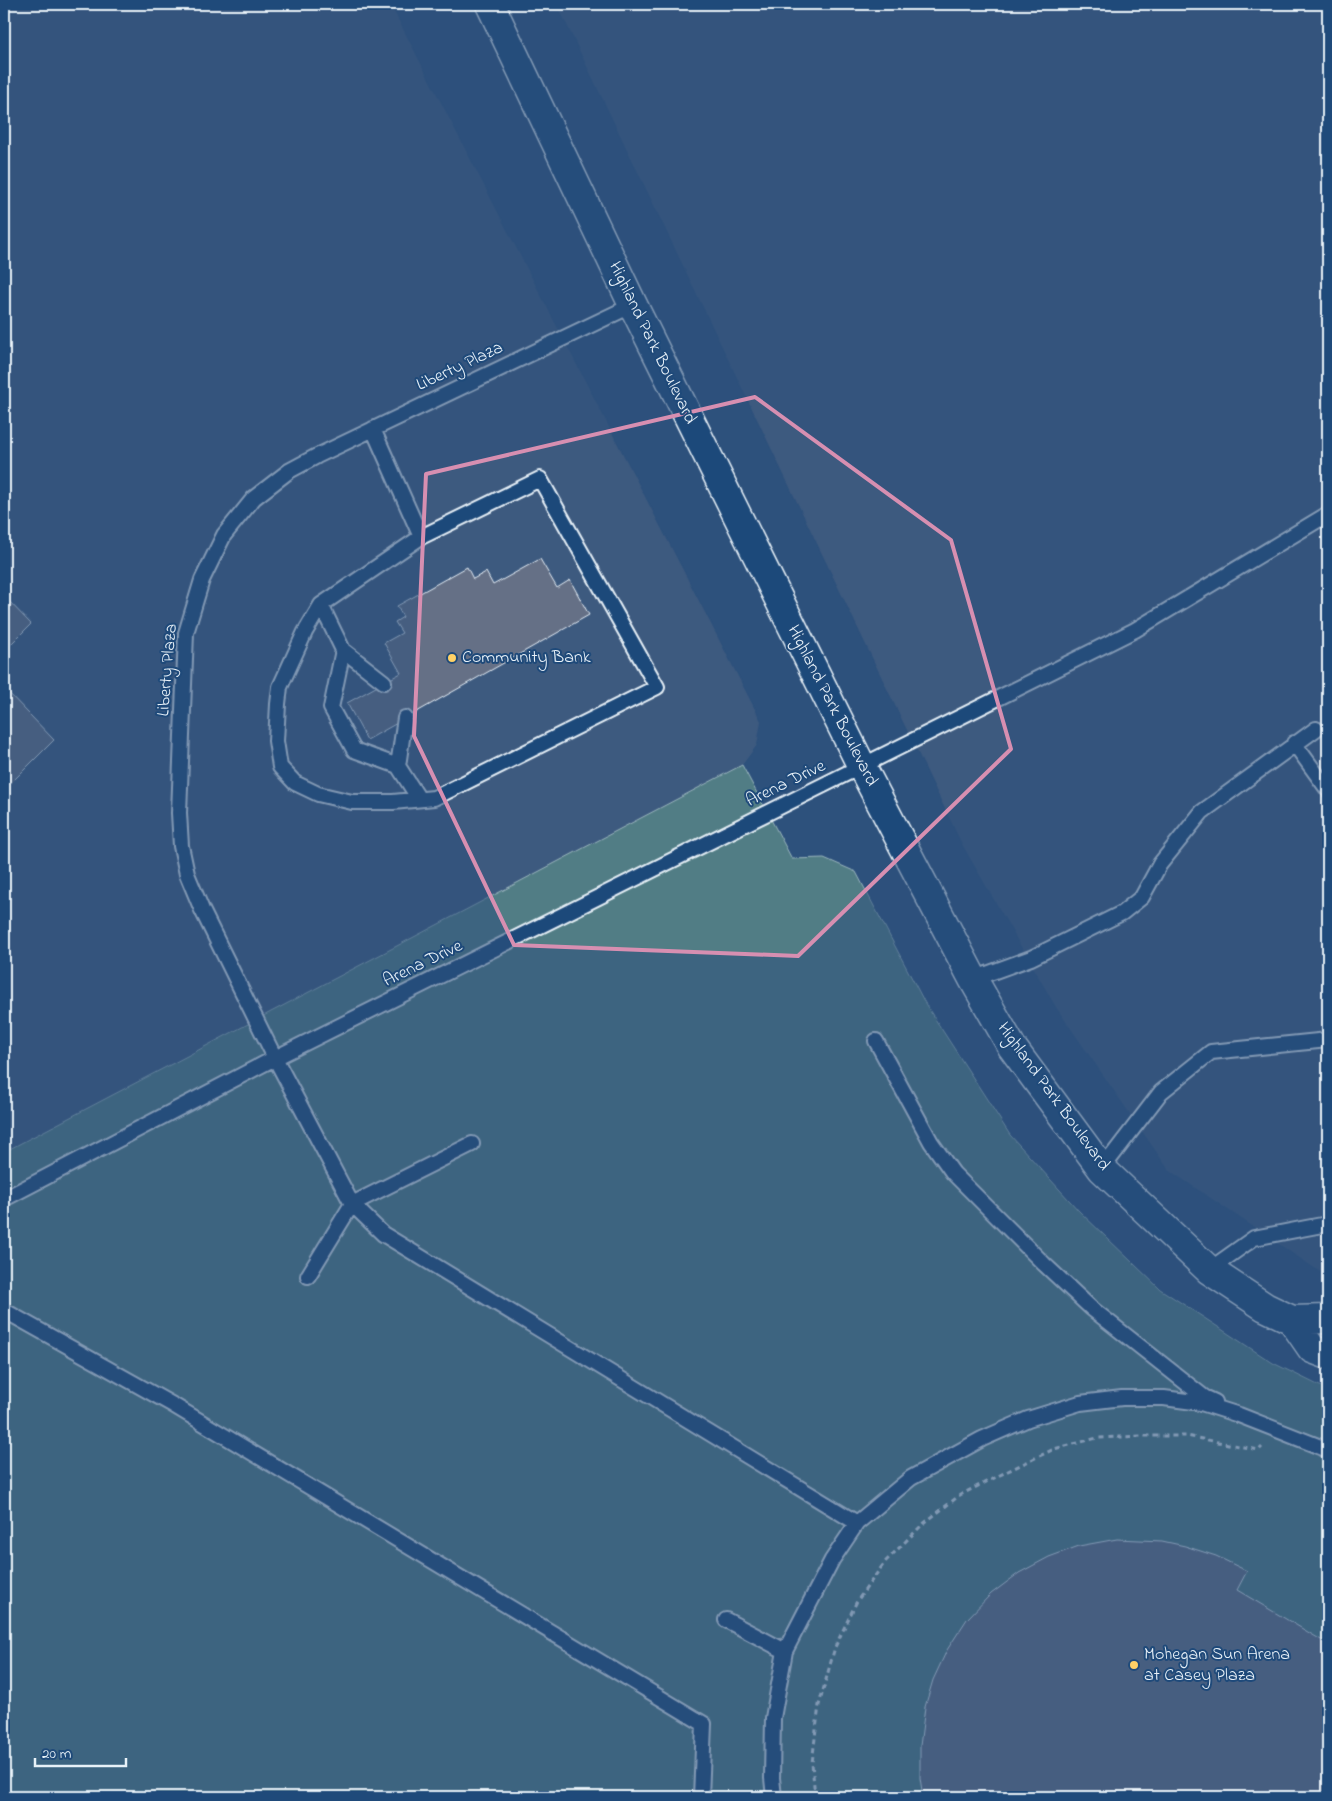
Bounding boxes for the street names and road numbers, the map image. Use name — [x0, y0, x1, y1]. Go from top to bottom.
street label: Highland Park Boulevard — [600, 257, 703, 429]
street label: Liberty Plaza — [412, 336, 508, 398]
street label: Highland Park Boulevard — [779, 621, 884, 792]
street label: Liberty Plaza — [151, 623, 185, 717]
street label: Arena Drive — [742, 753, 831, 814]
street label: Arena Drive — [379, 933, 468, 994]
street label: Highland Park Boulevard — [989, 1017, 1116, 1177]

